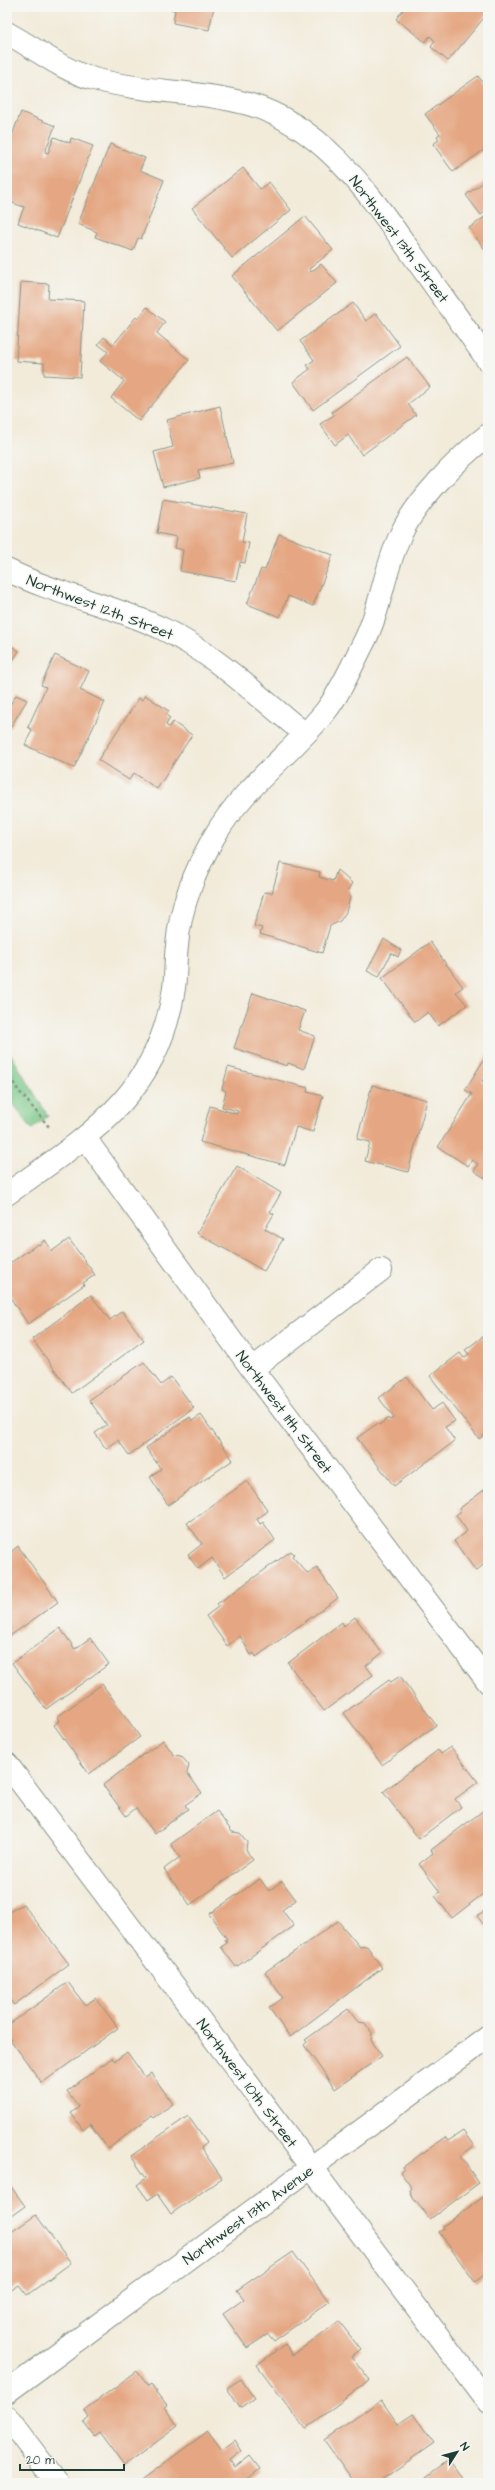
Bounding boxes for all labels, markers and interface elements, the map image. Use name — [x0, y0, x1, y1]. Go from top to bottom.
street label: Northwest 13th Street — [344, 171, 454, 307]
street label: Northwest 12th Street — [23, 570, 176, 645]
street label: Northwest 11th Street — [230, 1346, 337, 1478]
street label: Northwest 10th Street — [191, 2014, 302, 2152]
street label: Northwest 13th Avenue — [179, 2161, 318, 2270]
north arrow — [437, 2432, 477, 2472]
text: N — [457, 2439, 473, 2454]
scale bar — [20, 2446, 124, 2472]
text: 20 m — [26, 2452, 55, 2469]

